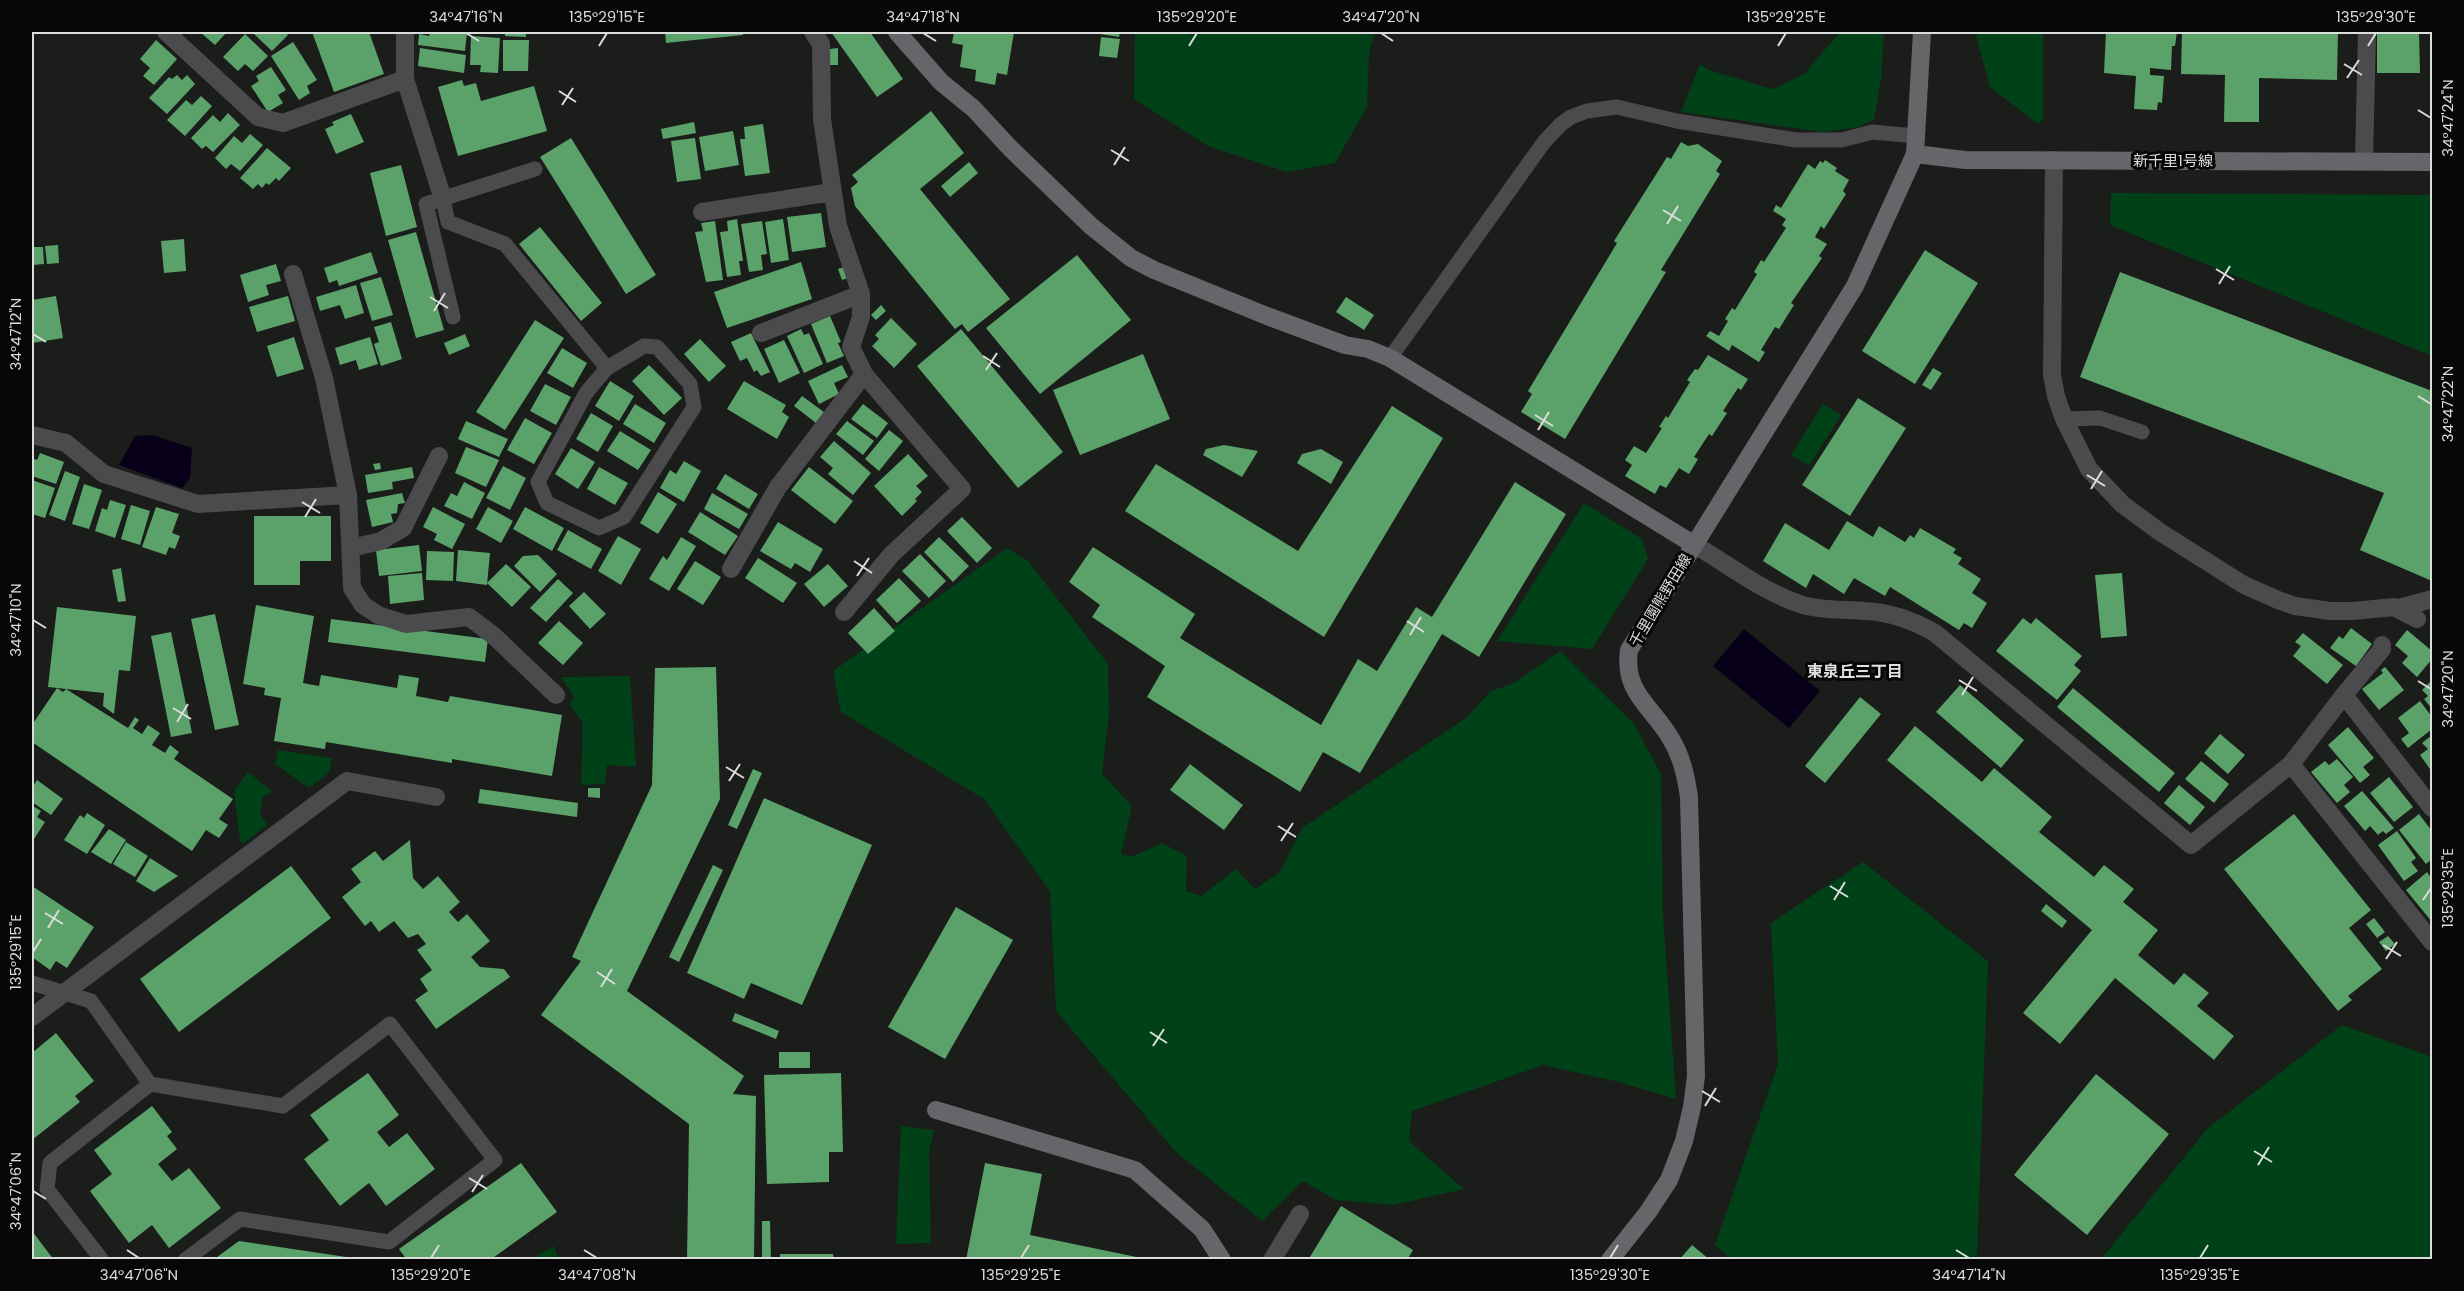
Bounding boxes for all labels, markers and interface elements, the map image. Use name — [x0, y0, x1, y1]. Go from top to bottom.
text: 34°47'16"N — [429, 6, 503, 27]
text: 135°29'15"E — [569, 6, 645, 27]
text: 34°47'18"N — [886, 6, 960, 27]
text: 135°29'20"E — [1157, 6, 1237, 27]
text: 34°47'20"N — [1342, 6, 1420, 27]
text: 135°29'25"E — [1746, 6, 1826, 27]
text: 135°29'30"E — [2336, 6, 2416, 27]
text: 34°47'24"N — [2437, 79, 2458, 157]
street label: 新千里1号線 — [2133, 150, 2213, 171]
text: 34°47'12"N — [5, 298, 26, 370]
text: 34°47'22"N — [2437, 366, 2458, 442]
street label: 千里園熊野田線 — [1624, 550, 1696, 650]
text: 34°47'10"N — [5, 583, 26, 657]
text: 34°47'20"N — [2437, 650, 2458, 728]
district label: 東泉丘三丁目 — [1807, 660, 1903, 683]
text: 135°29'35"E — [2437, 848, 2458, 928]
text: 135°29'15"E — [5, 914, 26, 990]
text: 34°47'06"N — [5, 1152, 26, 1230]
text: 34°47'06"N — [100, 1264, 178, 1285]
text: 135°29'20"E — [391, 1264, 471, 1285]
text: 34°47'08"N — [558, 1264, 636, 1285]
text: 135°29'25"E — [981, 1264, 1061, 1285]
text: 135°29'30"E — [1570, 1264, 1650, 1285]
text: 34°47'14"N — [1932, 1264, 2006, 1285]
text: 135°29'35"E — [2160, 1264, 2240, 1285]

